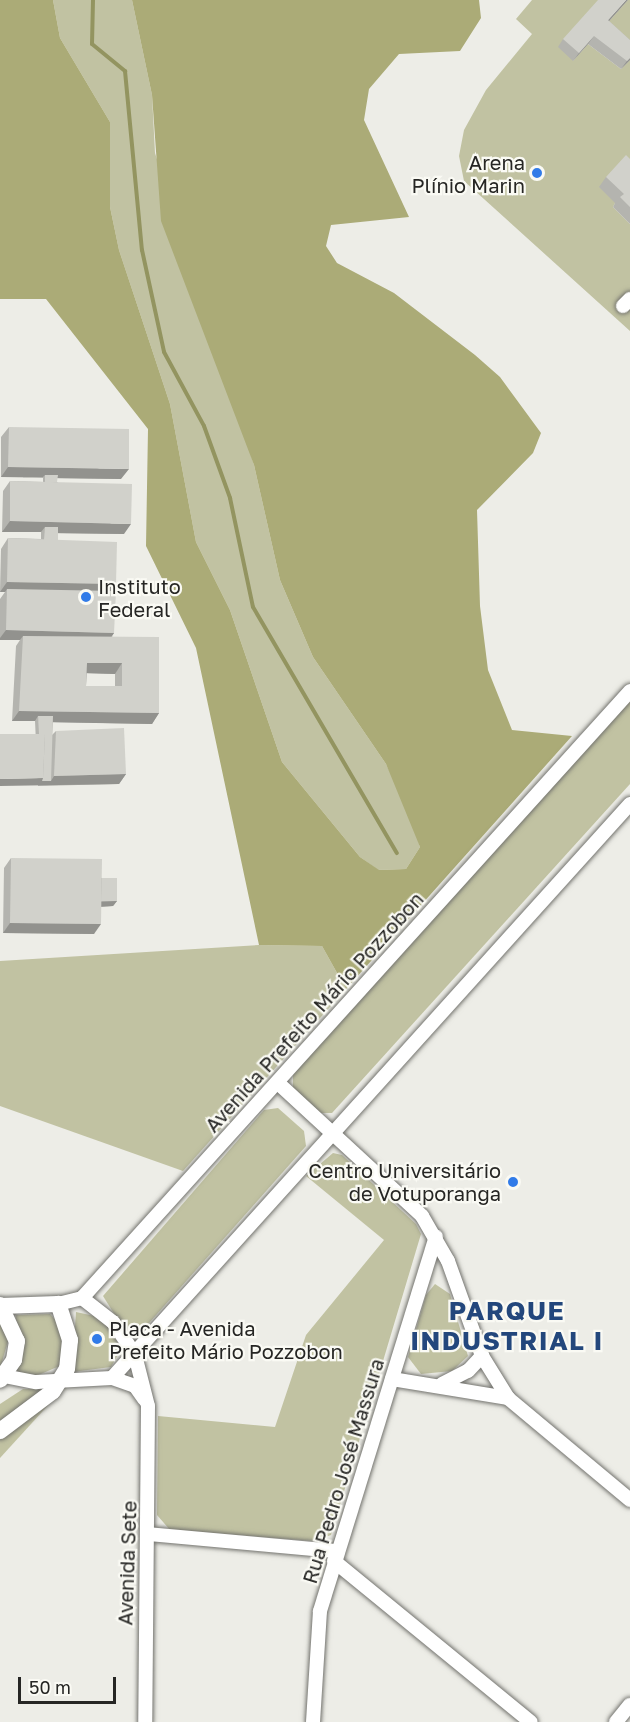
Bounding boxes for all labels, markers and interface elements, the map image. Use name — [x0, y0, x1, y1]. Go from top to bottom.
place label: Arena Plínio Marin — [412, 150, 525, 197]
marker: Arena Plínio Marin — [530, 166, 544, 180]
place label: Instituto Federal — [98, 574, 181, 621]
marker: Instituto Federal — [79, 590, 93, 604]
street label: Avenida Prefeito Mário Pozzobon — [200, 887, 428, 1137]
place label: Centro Universitário de Votuporanga — [308, 1158, 501, 1205]
marker: Centro Universitário de Votuporanga — [506, 1175, 520, 1189]
district label: PARQUE INDUSTRIAL I — [410, 1295, 604, 1356]
place label: Placa - Avenida Prefeito Mário Pozzobon — [109, 1316, 343, 1363]
marker: Placa - Avenida Prefeito Mário Pozzobon — [90, 1332, 104, 1346]
street label: Rua Pedro José Massura — [297, 1356, 389, 1586]
street label: Avenida Sete — [113, 1500, 141, 1626]
scale bar — [21, 1665, 118, 1703]
text: 50 m — [29, 1676, 71, 1698]

